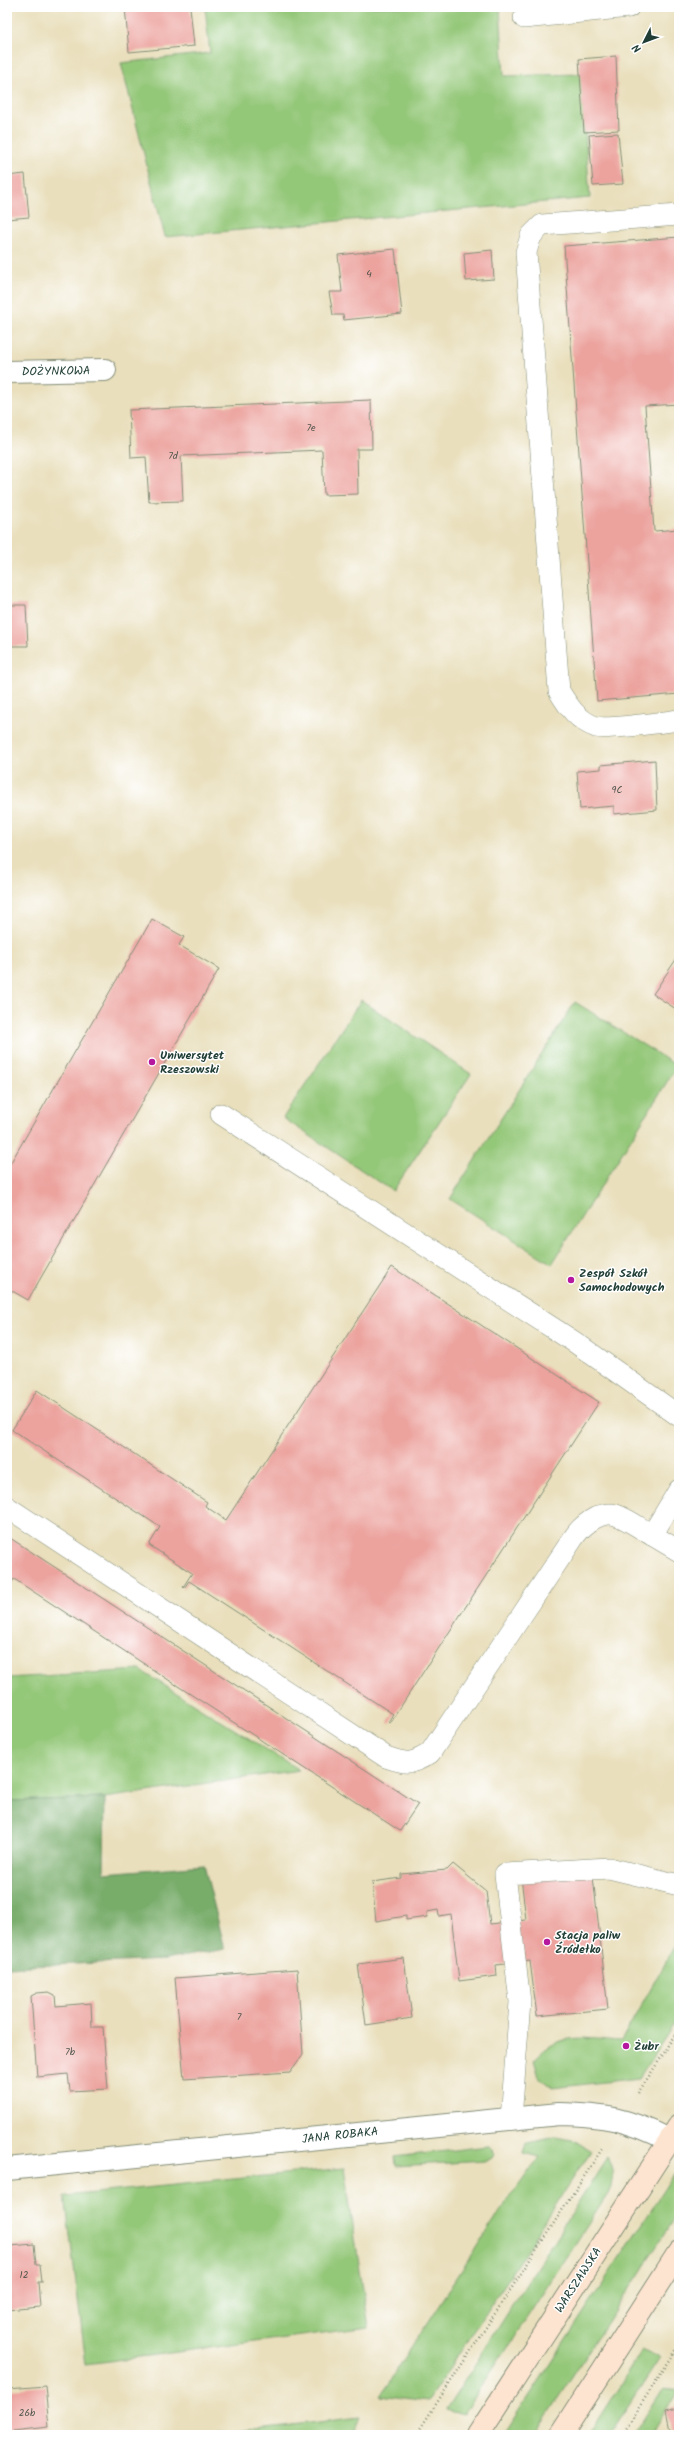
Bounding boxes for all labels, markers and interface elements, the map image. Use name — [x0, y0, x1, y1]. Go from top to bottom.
north arrow — [624, 22, 664, 62]
text: N — [628, 39, 646, 57]
house number: 4 — [366, 266, 372, 282]
street label: DOŻYNKOWA — [21, 361, 91, 382]
house number: 7e — [306, 420, 316, 436]
house number: 7d — [168, 448, 179, 464]
house number: 9C — [612, 782, 622, 798]
place label: Uniwersytet Rzeszowski — [160, 1046, 225, 1079]
marker: Uniwersytet Rzeszowski — [147, 1057, 157, 1067]
place label: Zespół Szkół Samochodowych — [579, 1264, 665, 1297]
marker: Zespół Szkół Samochodowych — [566, 1275, 576, 1285]
place label: Stacja paliw Źródełko — [555, 1926, 621, 1959]
marker: Stacja paliw Źródełko — [542, 1937, 552, 1947]
house number: 7 — [237, 2009, 242, 2025]
place label: Żubr — [634, 2037, 659, 2056]
marker: Żubr — [621, 2041, 631, 2051]
house number: 7b — [65, 2044, 76, 2060]
street label: JANA ROBAKA — [301, 2122, 379, 2149]
street label: WARSZAWSKA — [550, 2244, 607, 2317]
house number: 12 — [20, 2267, 29, 2283]
house number: 26b — [19, 2405, 36, 2421]

